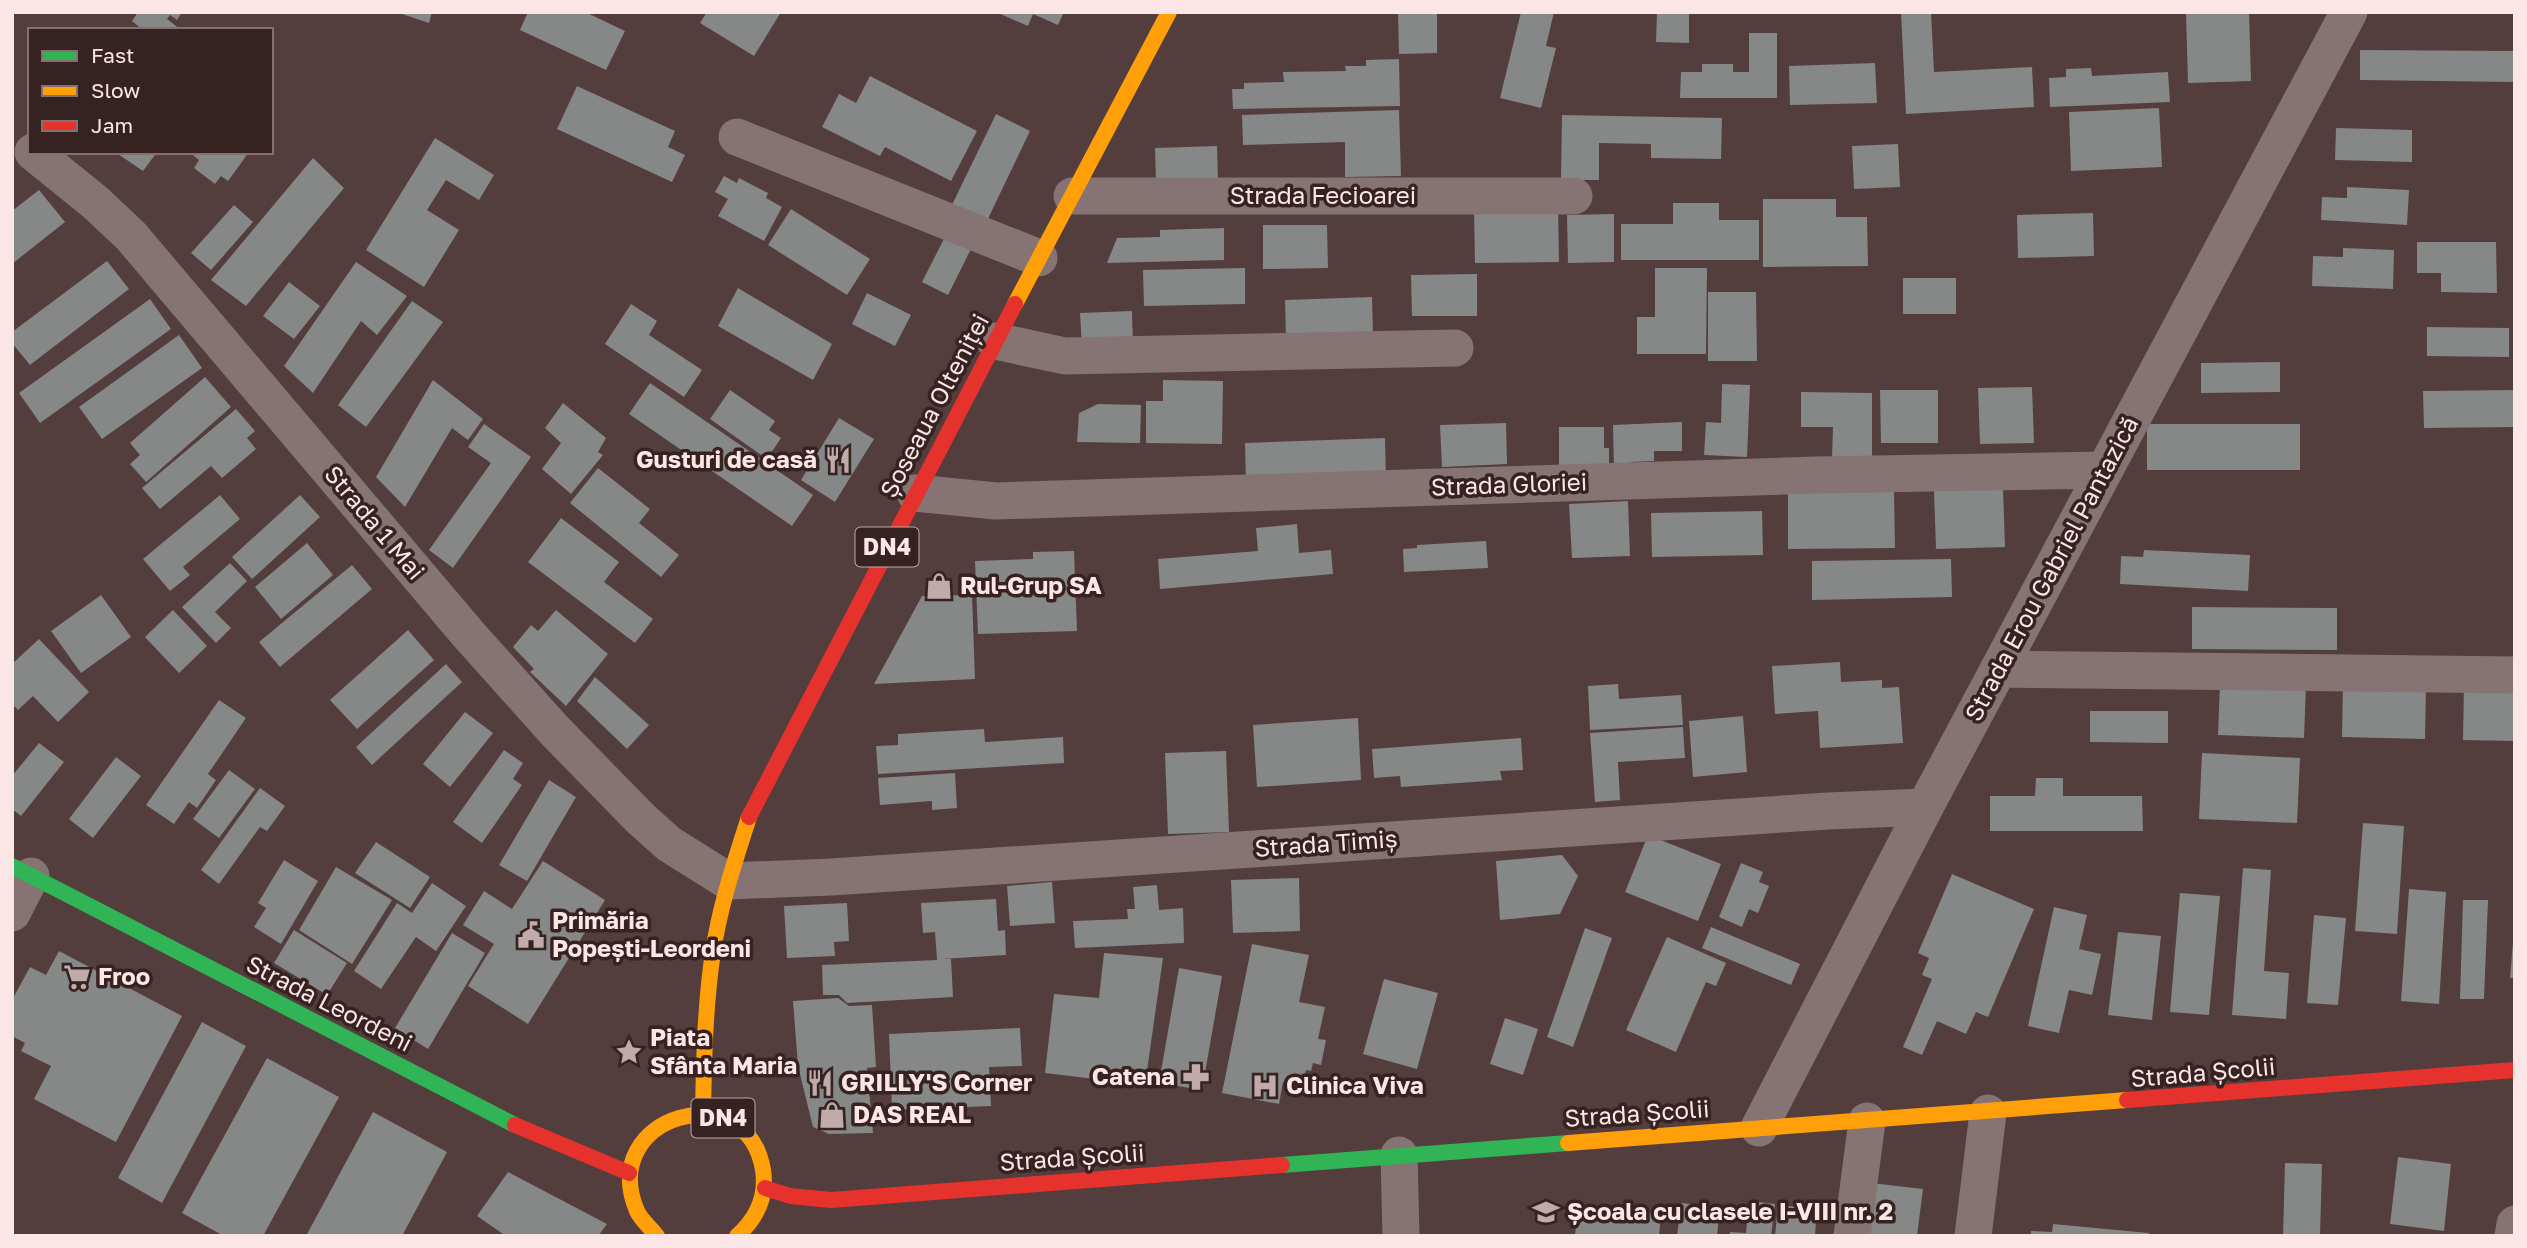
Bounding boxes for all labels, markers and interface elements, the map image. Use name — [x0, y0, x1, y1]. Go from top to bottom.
legend — [28, 28, 273, 154]
text: Fast — [91, 42, 134, 68]
text: Slow — [91, 77, 140, 103]
text: Jam — [91, 112, 133, 138]
street label: Strada Fecioarei — [1230, 180, 1416, 209]
street label: Șoseaua Olteniței — [873, 309, 995, 502]
street label: Strada Erou Gabriel Pantazică — [1958, 411, 2143, 726]
place label: Gusturi de casă — [636, 444, 817, 473]
restaurant icon: Gusturi de casă — [823, 445, 853, 475]
street label: Strada 1 Mai — [319, 459, 431, 585]
street label: Strada Gloriei — [1430, 466, 1588, 501]
road number: DN4 — [856, 527, 918, 566]
place label: Rul-Grup SA — [960, 570, 1102, 599]
shop icon: Rul-Grup SA — [924, 571, 954, 601]
street label: Strada Timiș — [1253, 823, 1398, 863]
place label: Primăria Popești-Leordeni — [552, 905, 751, 962]
public building icon: Primăria Popești-Leordeni — [516, 920, 546, 950]
street label: Strada Leordeni — [242, 948, 417, 1057]
place label: Froo — [98, 961, 150, 990]
supermarket icon: Froo — [62, 962, 92, 992]
place label: Piata Sfânta Maria — [650, 1022, 797, 1079]
place icon: Piata Sfânta Maria — [614, 1037, 644, 1067]
street label: Strada Școlii — [2129, 1051, 2276, 1093]
place label: Catena — [1092, 1061, 1175, 1090]
pharmacy icon: Catena — [1181, 1062, 1211, 1092]
place label: GRILLY'S Corner — [841, 1067, 1032, 1096]
restaurant icon: GRILLY'S Corner — [805, 1068, 835, 1098]
place label: Clinica Viva — [1286, 1070, 1424, 1099]
hospital icon: Clinica Viva — [1250, 1071, 1280, 1101]
street label: Strada Școlii — [1564, 1093, 1710, 1133]
road number: DN4 — [692, 1098, 754, 1138]
place label: DAS REAL — [853, 1099, 971, 1128]
shop icon: DAS REAL — [817, 1100, 847, 1130]
street label: Strada Școlii — [999, 1137, 1145, 1177]
place label: Școala cu clasele I-VIII nr. 2 — [1567, 1196, 1893, 1225]
school or university icon: Școala cu clasele I-VIII nr. 2 — [1531, 1197, 1561, 1227]

